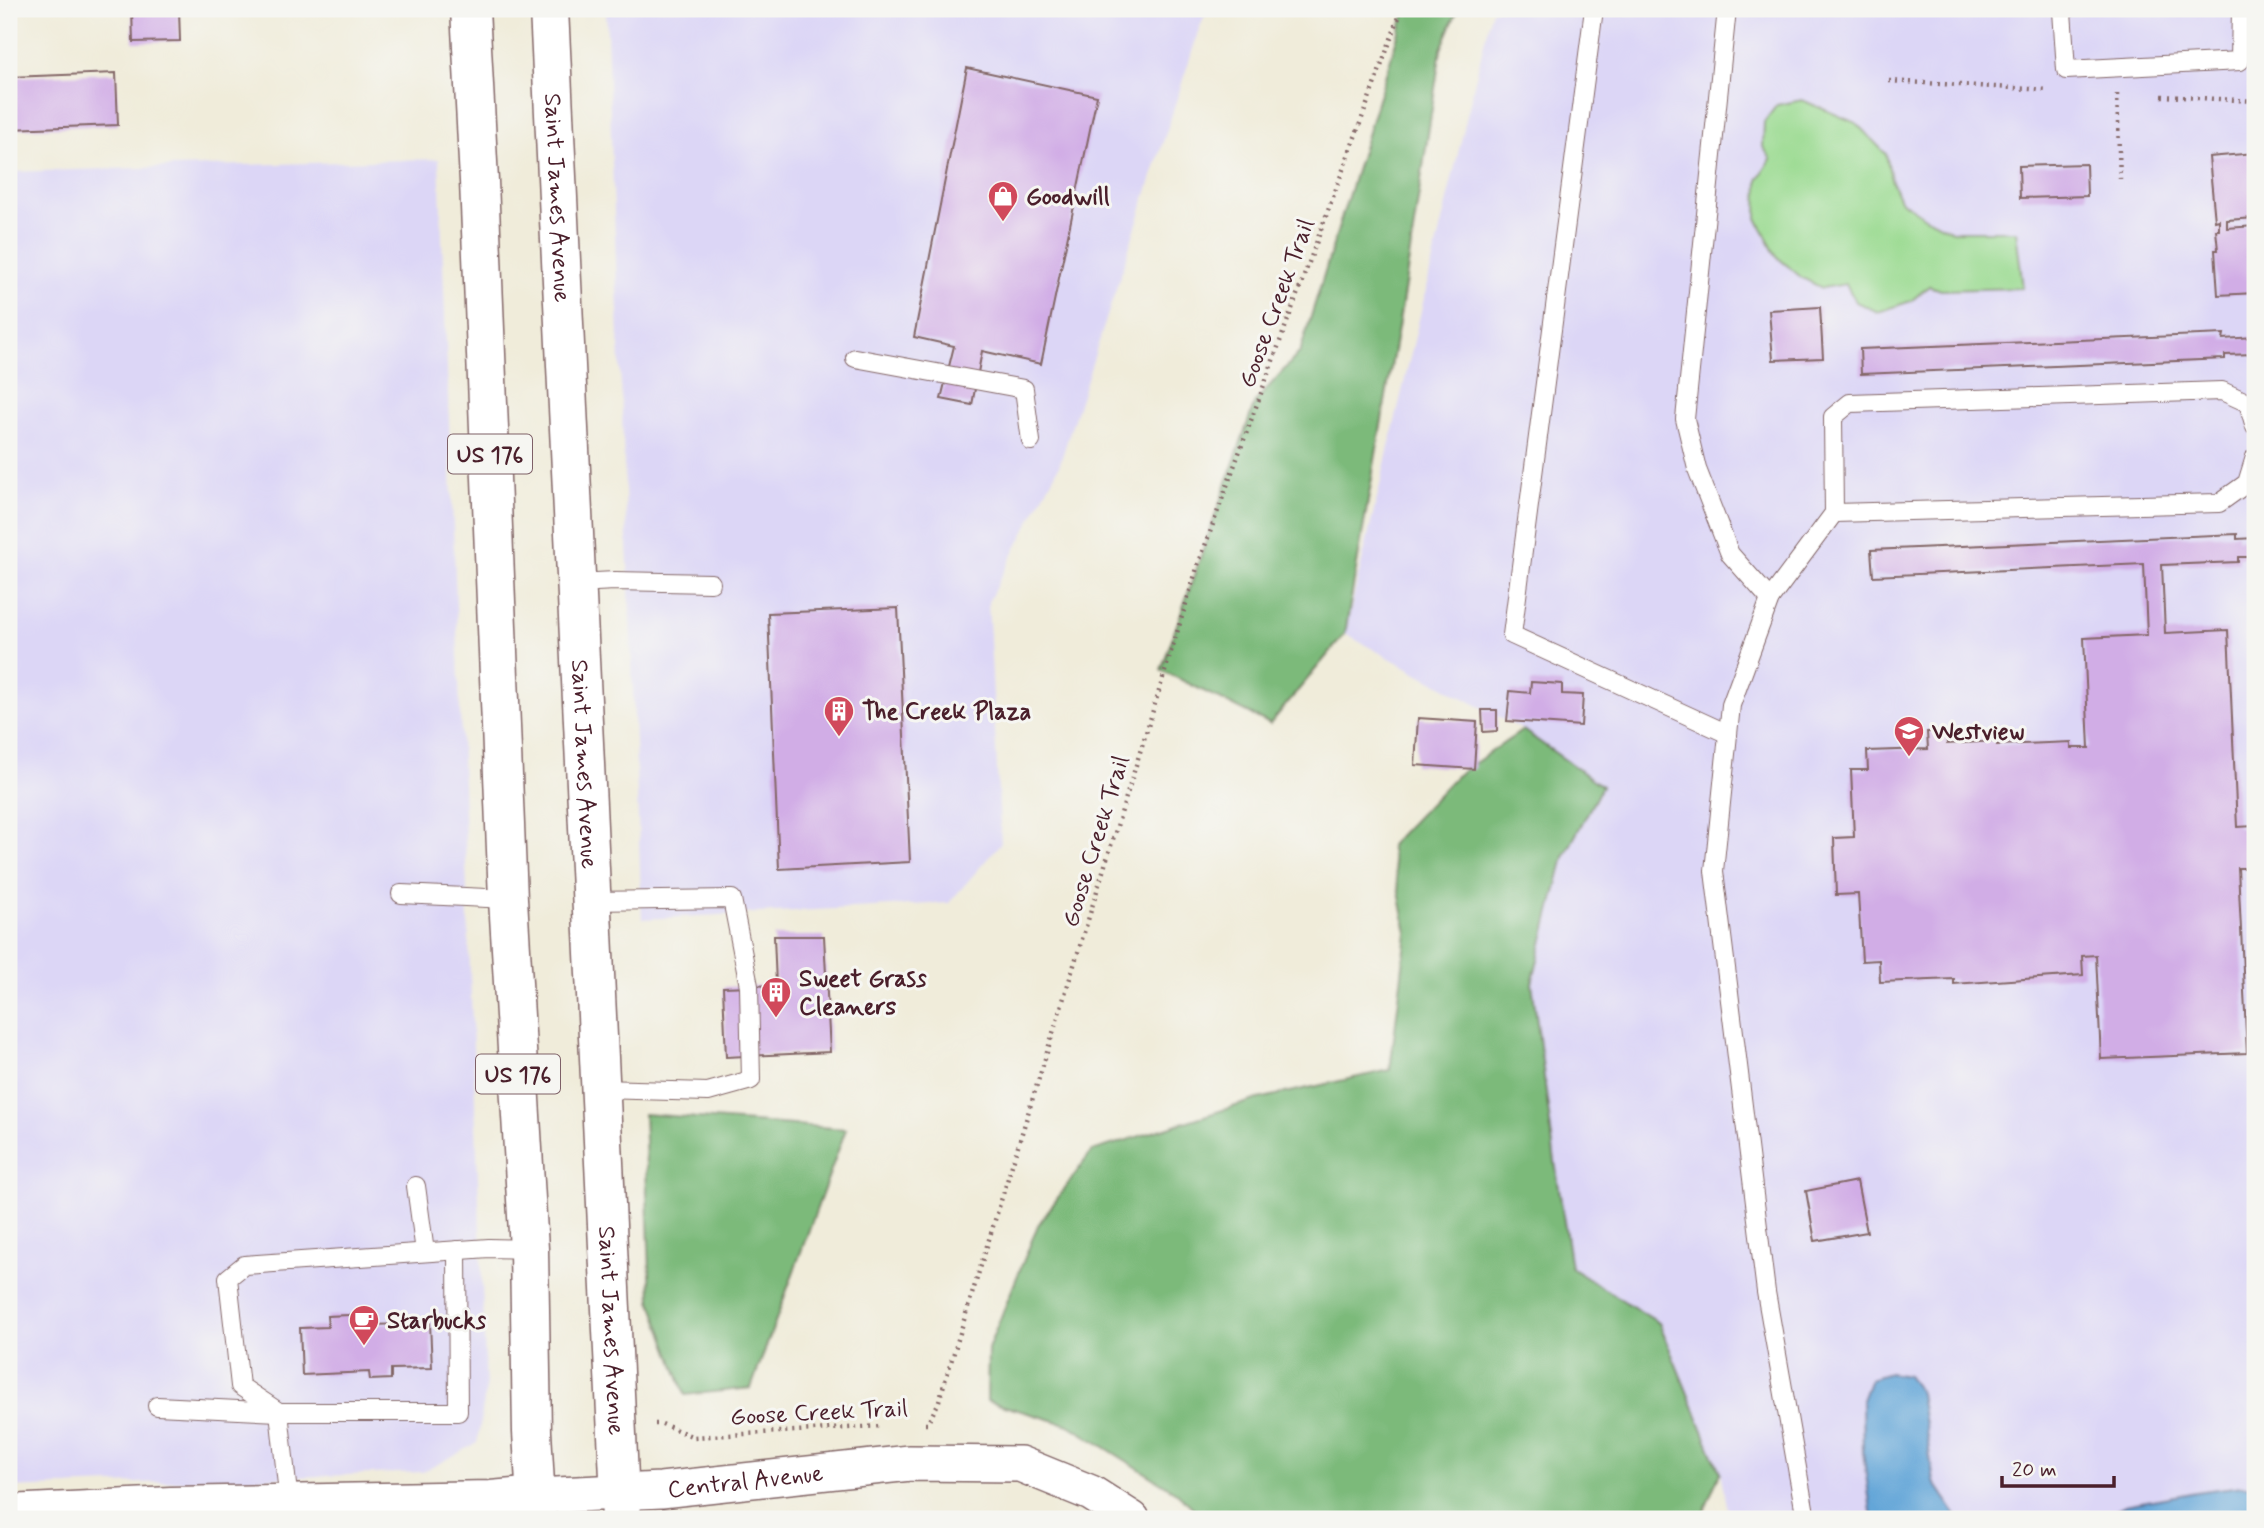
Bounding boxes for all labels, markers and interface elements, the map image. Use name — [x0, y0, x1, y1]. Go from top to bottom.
street label: Saint James Avenue — [536, 92, 577, 303]
shop icon: Goodwill — [986, 179, 1020, 223]
place label: Goodwill — [1026, 182, 1110, 213]
street label: Goose Creek Trail — [1232, 215, 1322, 392]
road number: US 176 — [448, 435, 532, 474]
street label: Saint James Avenue — [563, 659, 604, 870]
building icon: The Creek Plaza — [822, 694, 856, 738]
place label: The Creek Plaza — [862, 697, 1031, 728]
school or university icon: Westview — [1892, 714, 1926, 758]
place label: Westview — [1931, 717, 2025, 748]
street label: Goose Creek Trail — [1056, 752, 1137, 931]
place label: Sweet Grass Cleaners — [799, 964, 927, 1023]
building icon: Sweet Grass Cleaners — [759, 975, 793, 1019]
road number: US 176 — [476, 1054, 560, 1093]
street label: Saint James Avenue — [590, 1225, 631, 1436]
cafe icon: Starbucks — [347, 1303, 381, 1347]
place label: Starbucks — [387, 1306, 486, 1337]
street label: Goose Creek Trail — [729, 1393, 909, 1434]
scale bar — [2002, 1444, 2114, 1488]
text: 20 m — [2012, 1456, 2057, 1484]
street label: Central Avenue — [666, 1459, 825, 1506]

